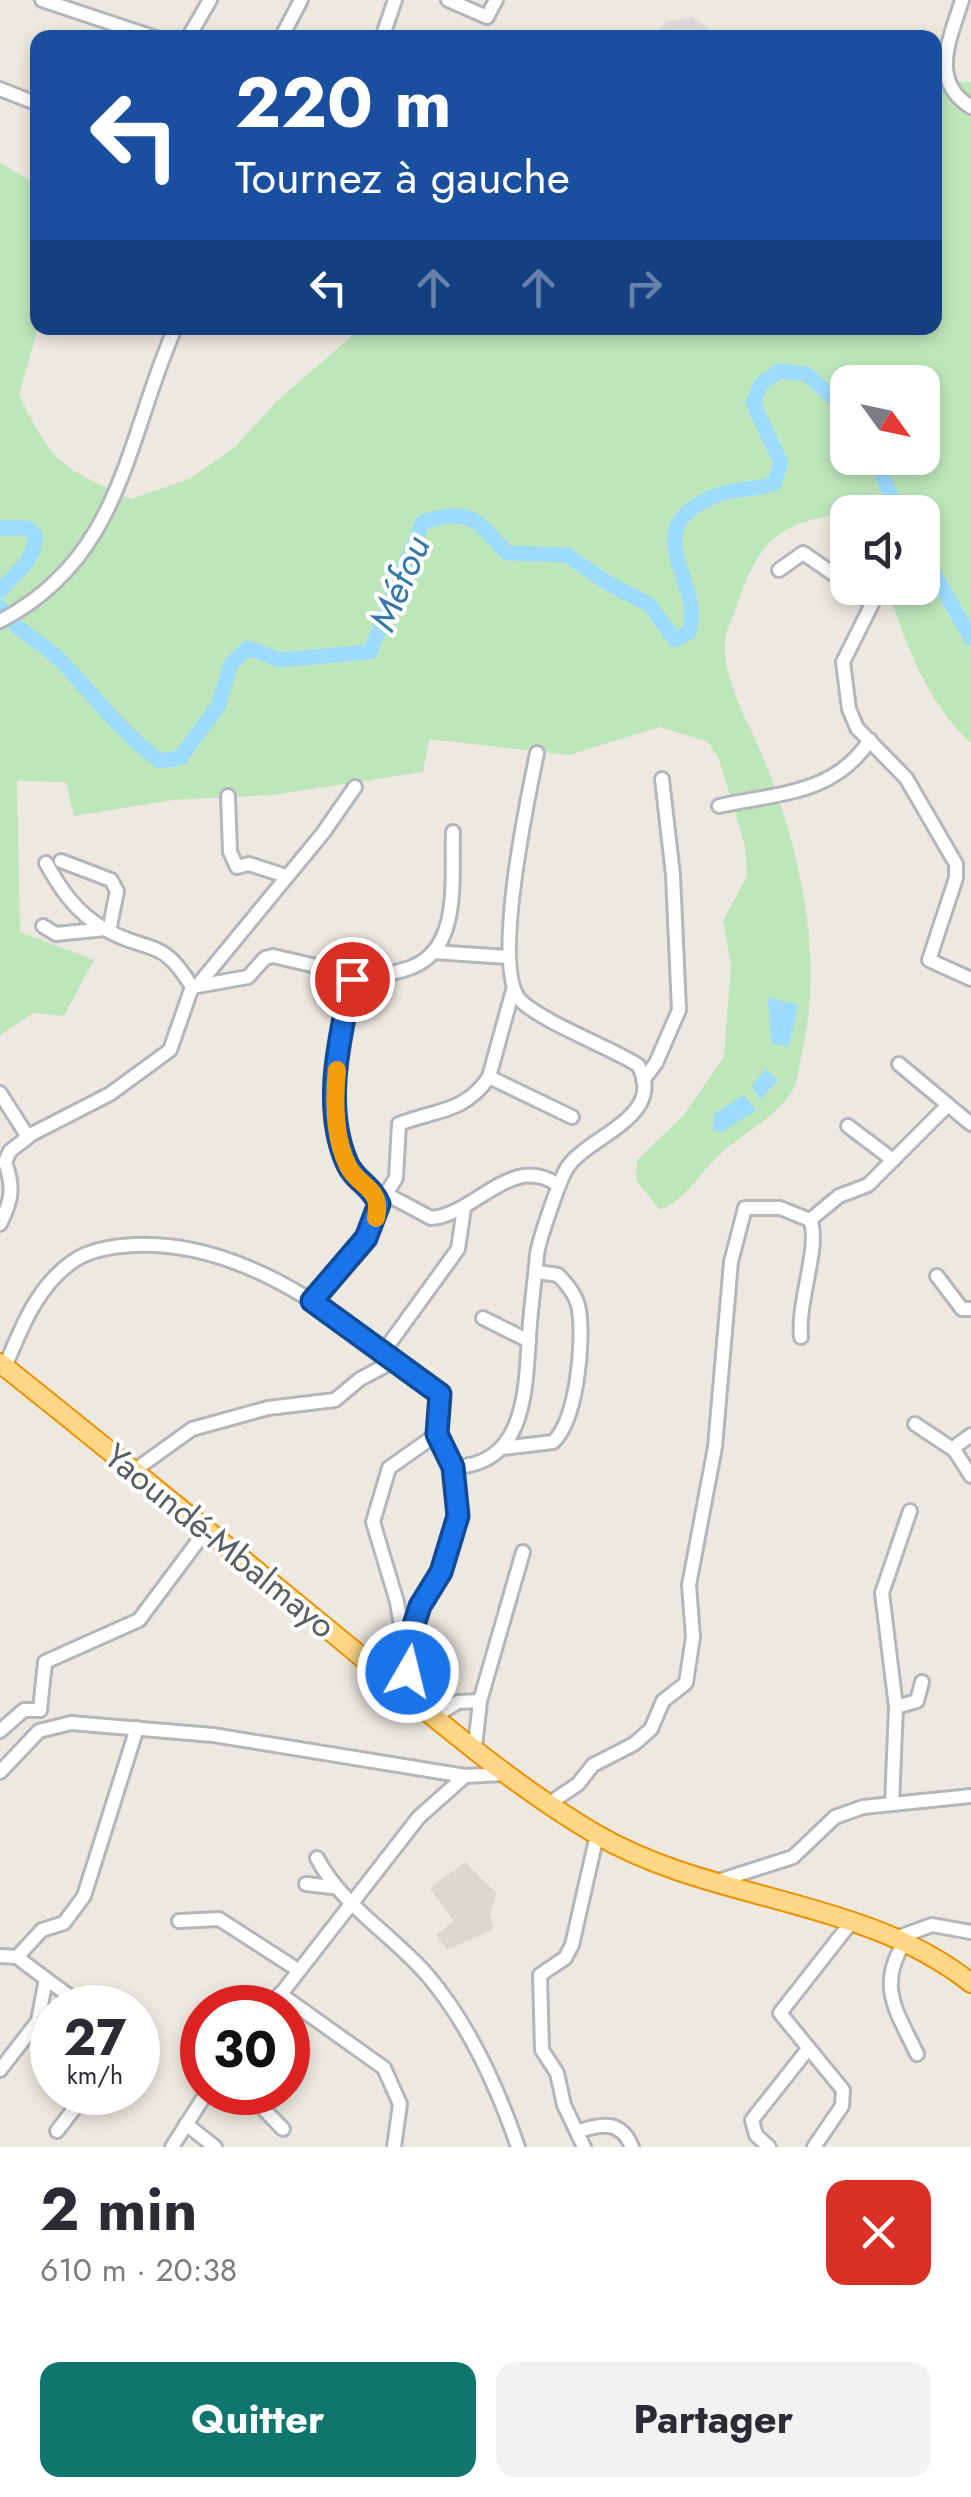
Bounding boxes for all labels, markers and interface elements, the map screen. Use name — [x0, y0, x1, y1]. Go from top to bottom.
text: 220 m — [235, 52, 452, 153]
icon: left — [70, 70, 200, 200]
text: Tournez à gauche — [235, 145, 570, 210]
icon: left — [301, 260, 356, 315]
icon: ahead — [406, 260, 461, 315]
icon: ahead — [511, 260, 566, 315]
icon: right — [616, 260, 671, 315]
north arrow — [830, 365, 940, 475]
map controls — [830, 365, 940, 605]
button: sound — [830, 495, 940, 605]
water label: Méfou — [354, 527, 444, 639]
pin — [310, 937, 395, 1022]
icon: arrive — [325, 952, 380, 1007]
street label: Yaoundé-Mbalmayo — [93, 1432, 347, 1650]
position arrow — [356, 1620, 460, 1724]
speed limit sign: 30 — [180, 1985, 310, 2115]
text: 27 — [64, 2001, 126, 2074]
text: km/h — [67, 2057, 123, 2093]
text: 2 min — [40, 2166, 198, 2253]
button: close — [826, 2180, 931, 2285]
text: 610 m · 20:38 — [40, 2247, 237, 2293]
button: Quitter — [40, 2362, 476, 2477]
button: Partager — [496, 2362, 931, 2477]

